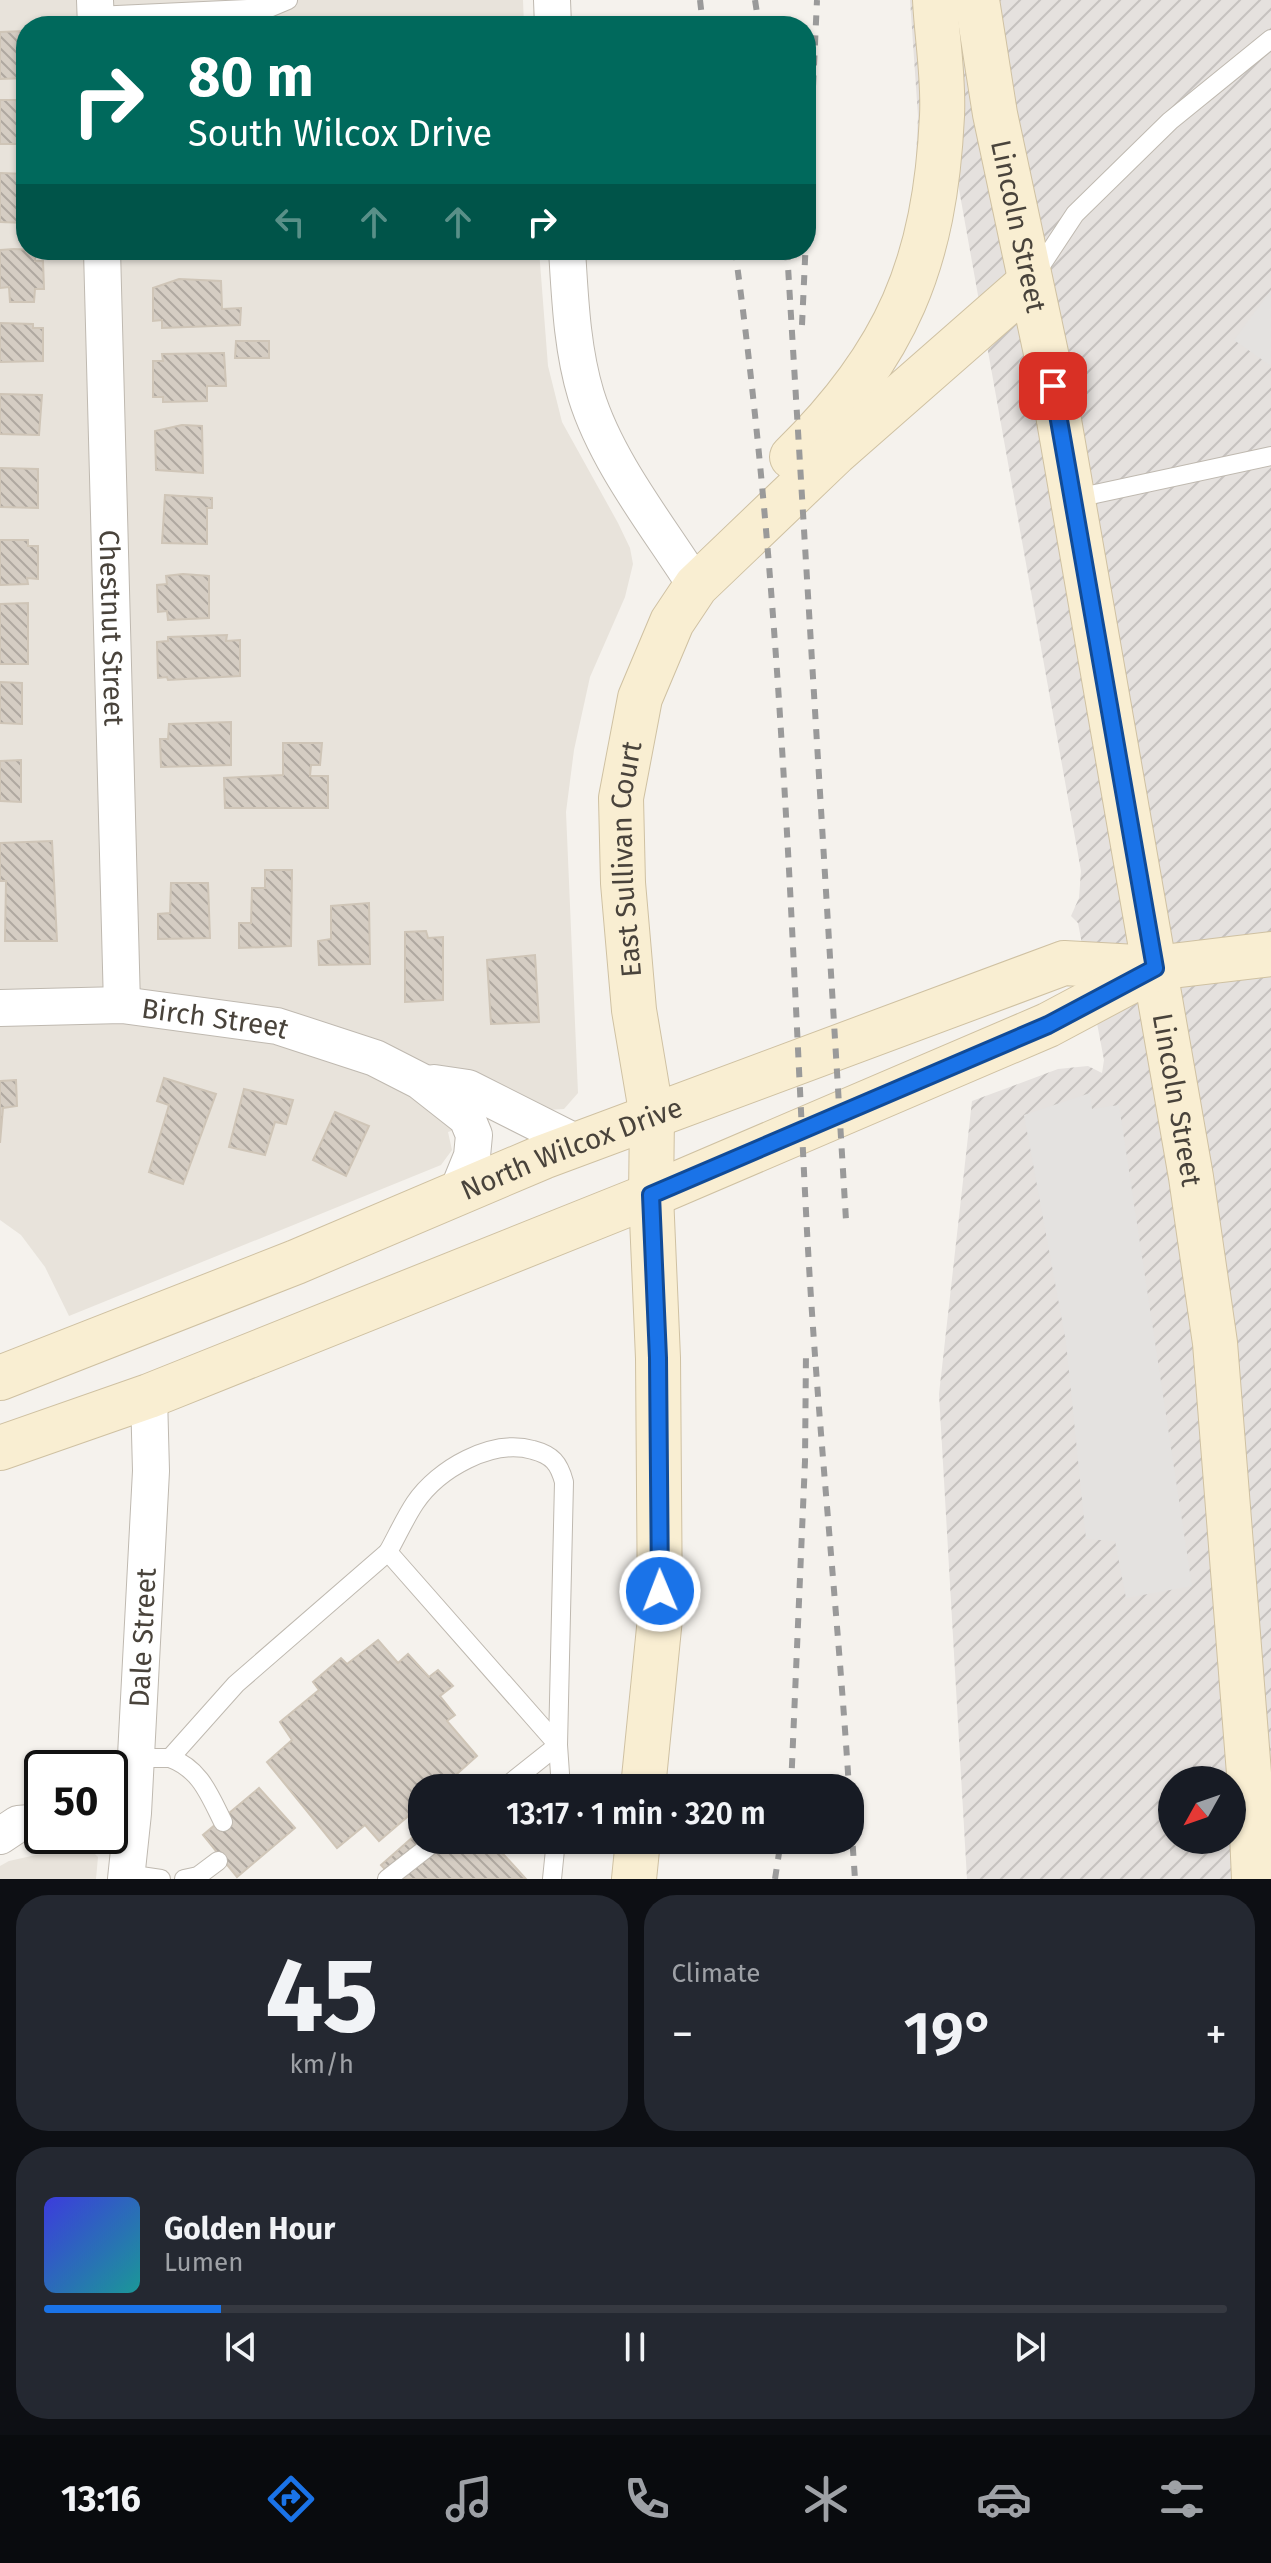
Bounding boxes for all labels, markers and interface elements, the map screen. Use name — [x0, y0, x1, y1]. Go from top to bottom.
text: 80 m — [188, 44, 314, 111]
icon: right — [56, 48, 160, 152]
text: South Wilcox Drive — [188, 112, 492, 156]
street label: Lincoln Street — [984, 137, 1054, 316]
icon: left — [268, 200, 312, 244]
icon: ahead — [352, 200, 396, 244]
icon: ahead — [436, 200, 480, 244]
icon: right — [520, 200, 564, 244]
pin — [1019, 352, 1087, 420]
icon: arrive — [1031, 364, 1075, 408]
street label: Chestnut Street — [93, 529, 131, 727]
street label: East Sullivan Court — [604, 737, 648, 979]
street label: Birch Street — [140, 991, 294, 1046]
street label: Lincoln Street — [1146, 1010, 1209, 1189]
street label: North Wilcox Drive — [456, 1090, 687, 1207]
position arrow — [618, 1549, 702, 1633]
street label: Dale Street — [122, 1566, 162, 1708]
speed limit sign: 50 — [24, 1750, 128, 1854]
north arrow — [1158, 1766, 1246, 1854]
map controls — [1158, 1766, 1246, 1854]
text: 13:17 · 1 min · 320 m — [506, 1796, 766, 1832]
text: 45 — [265, 1934, 378, 2059]
text: Climate — [672, 1958, 760, 1989]
text: 19° — [903, 1998, 995, 2070]
text: − — [672, 2008, 694, 2061]
text: + — [1205, 2008, 1227, 2061]
text: km/h — [290, 2049, 354, 2080]
text: Golden Hour — [164, 2211, 335, 2247]
text: Lumen — [164, 2247, 243, 2278]
icon: previous — [219, 2325, 263, 2369]
icon: pause — [613, 2325, 657, 2369]
icon: next — [1008, 2325, 1052, 2369]
icon: directions — [263, 2471, 319, 2527]
icon: music — [441, 2471, 497, 2527]
icon: phone — [619, 2471, 675, 2527]
icon: climate — [798, 2471, 854, 2527]
icon: car — [976, 2471, 1032, 2527]
icon: filters — [1154, 2471, 1210, 2527]
text: 13:16 — [61, 2477, 141, 2521]

